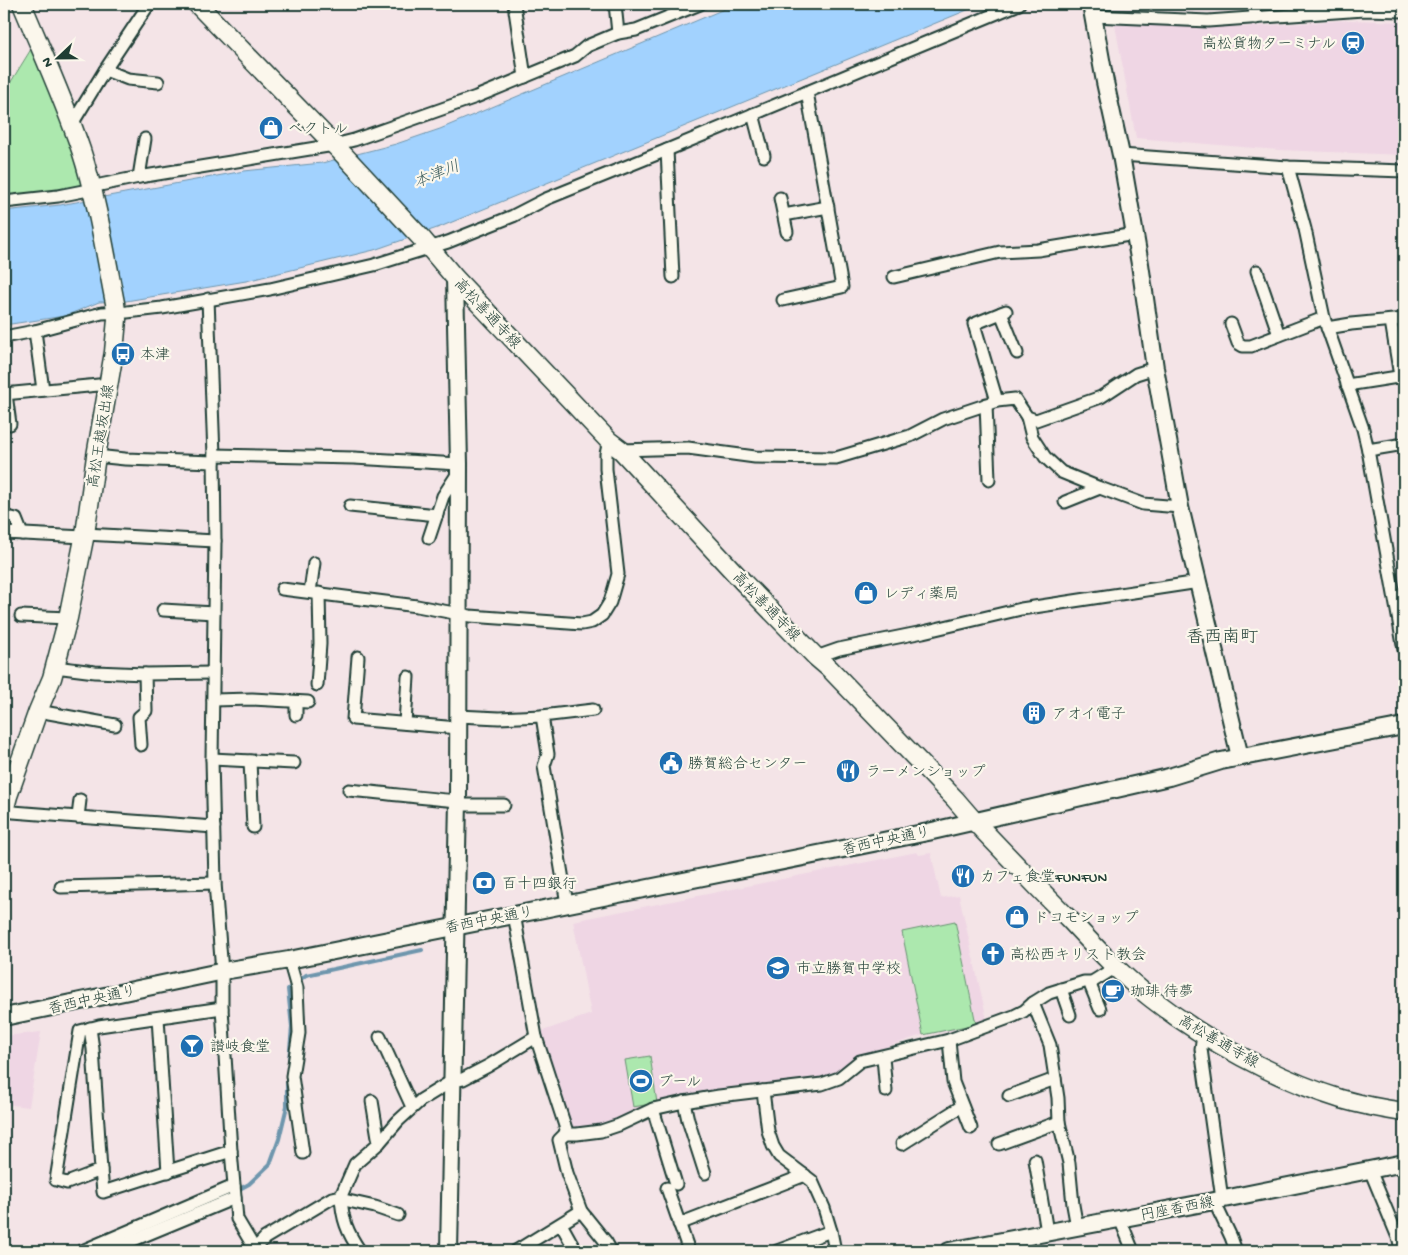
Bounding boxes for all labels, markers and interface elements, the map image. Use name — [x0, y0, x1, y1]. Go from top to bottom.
station icon: 高松貨物ターミナル — [1340, 30, 1366, 56]
north arrow — [32, 32, 82, 82]
place label: 高松貨物ターミナル — [1202, 35, 1336, 54]
text: N — [39, 55, 58, 69]
shop icon: ベクトル — [258, 115, 284, 141]
place label: ベクトル — [288, 121, 348, 139]
water label: 本津川 — [411, 158, 463, 194]
street label: 高松善通寺線 — [449, 275, 525, 353]
bus stop icon: 本津 — [110, 341, 136, 367]
place label: 本津 — [140, 346, 170, 365]
street label: 高松王越坂出線 — [84, 383, 119, 490]
street label: 高松善通寺線 — [728, 568, 804, 646]
shop icon: レディ薬局 — [853, 580, 879, 606]
place label: レディ薬局 — [884, 585, 959, 604]
district label: 香西南町 — [1186, 627, 1258, 649]
building icon: アオイ電子 — [1021, 700, 1047, 726]
place label: アオイ電子 — [1052, 706, 1126, 724]
public building icon: 勝賀総合センター — [658, 750, 684, 776]
place label: 勝賀総合センター — [688, 755, 807, 774]
restaurant icon: ラーメンショップ — [835, 758, 861, 784]
place label: ラーメンショップ — [866, 764, 985, 782]
street label: 香西中央通り — [840, 823, 932, 860]
restaurant icon: カフェ食堂FUNFUN — [950, 863, 976, 889]
place label: カフェ食堂FUNFUN — [980, 868, 1107, 887]
bank icon: 百十四銀行 — [471, 870, 497, 896]
place label: 百十四銀行 — [502, 875, 577, 894]
street label: 香西中央通り — [443, 903, 535, 938]
shop icon: ドコモショップ — [1004, 904, 1030, 930]
place label: ドコモショップ — [1034, 910, 1138, 928]
church icon: 高松西キリスト教会 — [980, 941, 1006, 967]
place label: 高松西キリスト教会 — [1010, 946, 1146, 965]
school or university icon: 市立勝賀中学校 — [765, 955, 791, 981]
place label: 市立勝賀中学校 — [796, 960, 901, 979]
cafe icon: 珈琲 待夢 — [1100, 978, 1126, 1004]
street label: 香西中央通り — [46, 982, 138, 1019]
place label: 珈琲 待夢 — [1130, 983, 1194, 1002]
street label: 高松善通寺線 — [1175, 1012, 1262, 1073]
bar icon: 讃岐食堂 — [179, 1033, 205, 1059]
place label: 讃岐食堂 — [210, 1038, 270, 1057]
sports icon: ブール — [628, 1068, 654, 1094]
place label: ブール — [658, 1074, 701, 1092]
street label: 円座香西線 — [1139, 1193, 1216, 1226]

